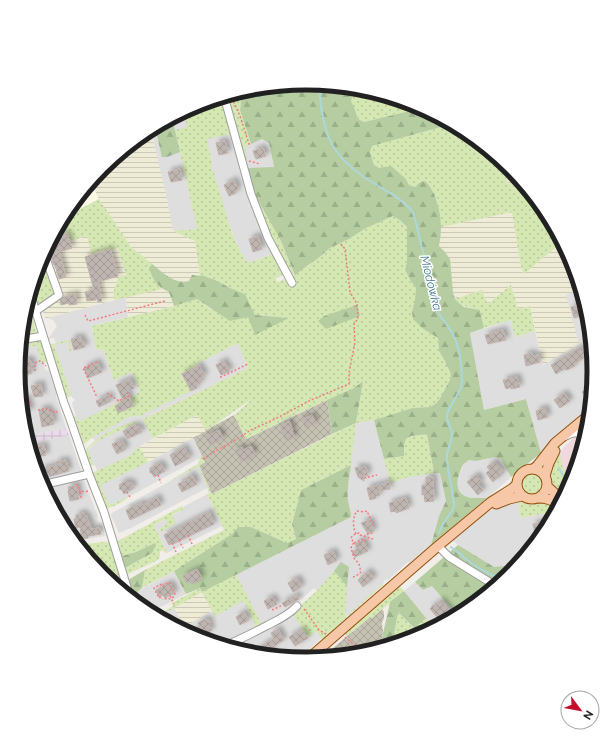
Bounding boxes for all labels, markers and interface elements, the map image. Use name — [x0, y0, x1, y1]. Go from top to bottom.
water label: Miodówka — [417, 254, 445, 312]
north arrow — [560, 690, 600, 730]
text: N — [580, 708, 596, 722]

